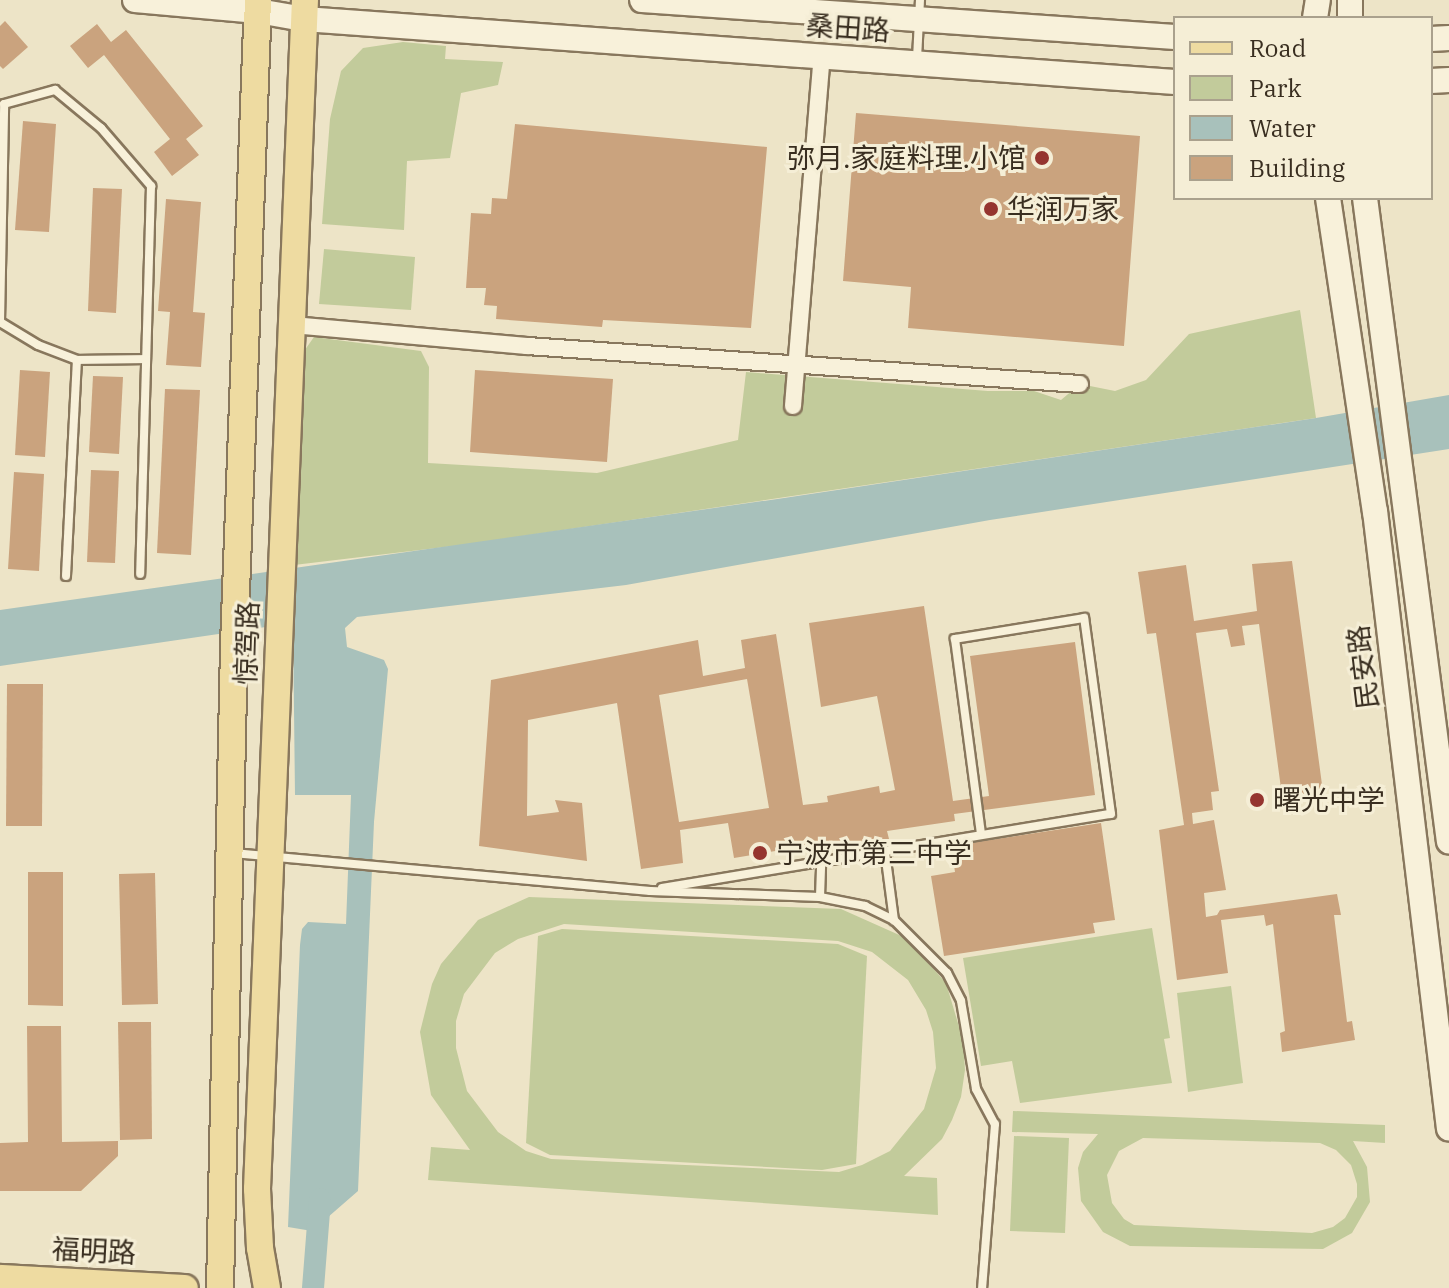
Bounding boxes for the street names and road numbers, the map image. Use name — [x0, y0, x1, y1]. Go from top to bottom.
street label: 桑田路 — [805, 8, 891, 48]
street label: 惊驾路 — [229, 600, 265, 686]
street label: 民安路 — [1341, 623, 1385, 711]
street label: 福明路 — [51, 1232, 137, 1270]

